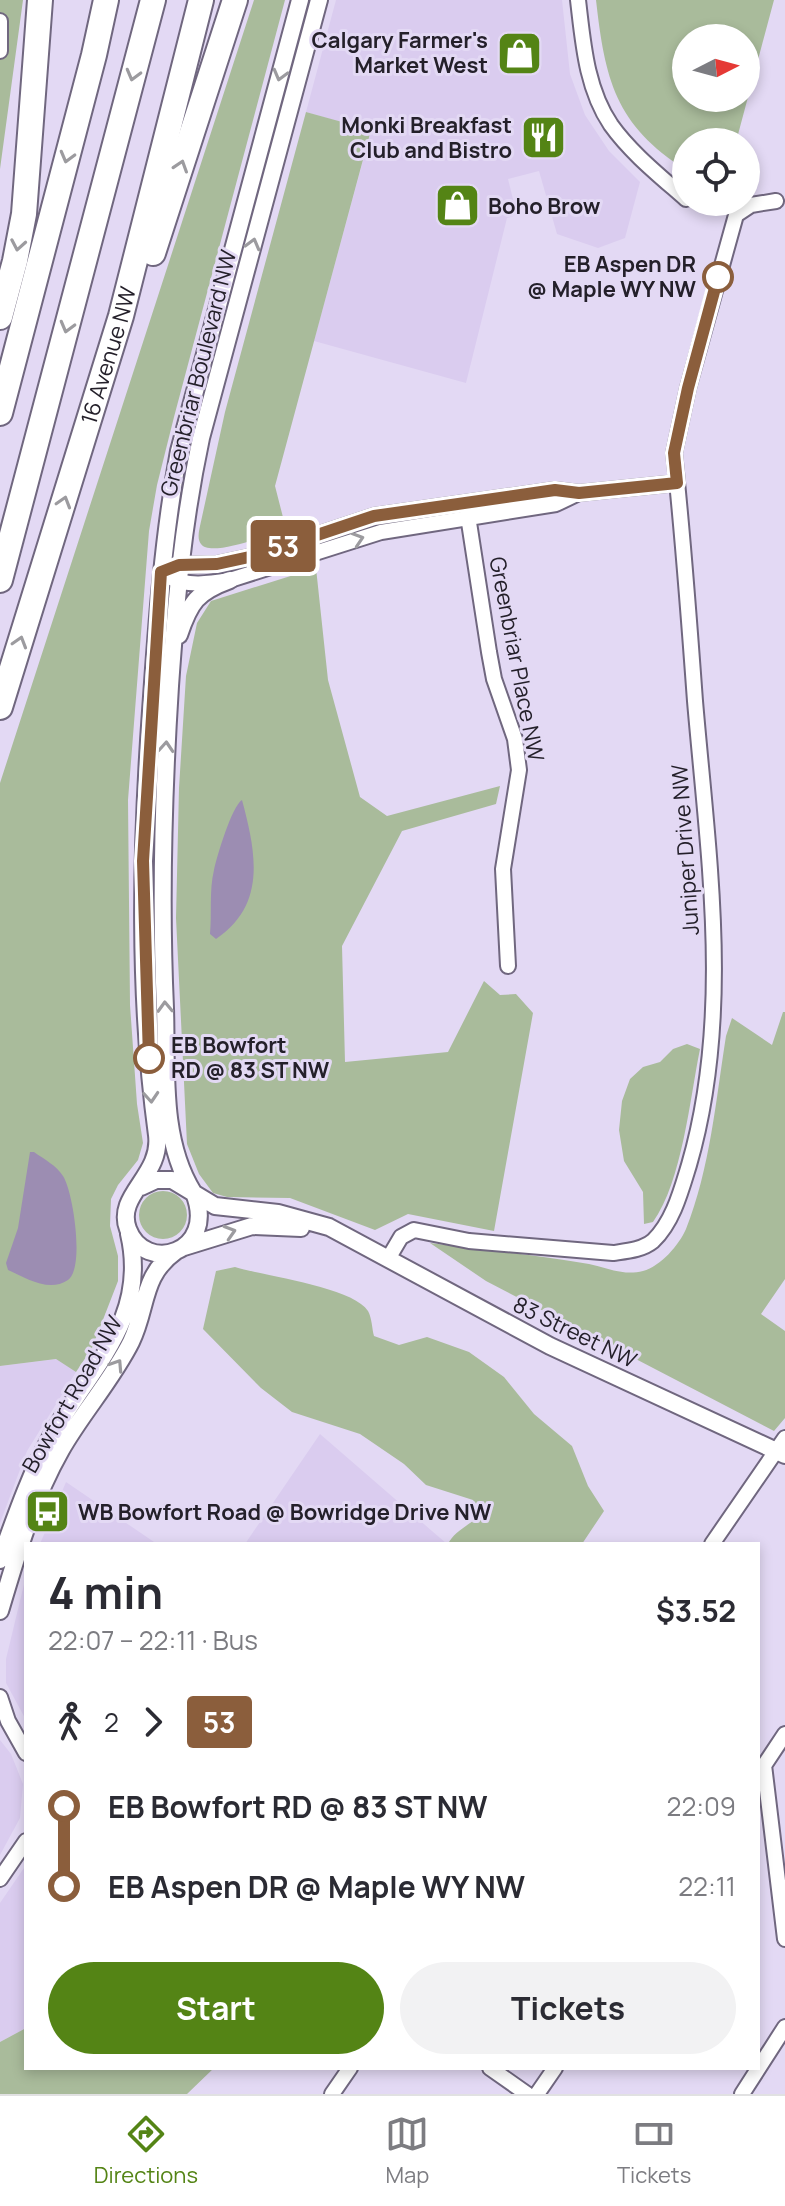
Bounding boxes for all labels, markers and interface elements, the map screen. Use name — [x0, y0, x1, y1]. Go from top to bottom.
north arrow — [672, 24, 760, 112]
map controls — [672, 24, 760, 216]
place label: Calgary Farmer's Market West — [312, 25, 488, 80]
shop icon: Calgary Farmer's Market West — [495, 29, 543, 77]
one-way arrow — [126, 68, 143, 82]
one-way arrow — [272, 68, 289, 82]
place label: Monki Breakfast Club and Bistro — [341, 110, 512, 165]
restaurant icon: Monki Breakfast Club and Bistro — [519, 114, 567, 162]
button: locate — [672, 128, 760, 216]
one-way arrow — [60, 150, 77, 164]
one-way arrow — [171, 160, 187, 174]
shop icon: Boho Brow — [433, 182, 481, 230]
place label: Boho Brow — [488, 191, 601, 221]
one-way arrow — [244, 237, 261, 251]
one-way arrow — [11, 238, 28, 252]
street label: Greenbriar Boulevard NW — [153, 246, 243, 499]
place label: EB Aspen DR @ Maple WY NW — [527, 249, 697, 304]
marker: EB Aspen DR @ Maple WY NW — [703, 262, 733, 292]
street label: 16 Avenue NW — [73, 283, 143, 428]
one-way arrow — [59, 319, 76, 333]
one-way arrow — [55, 496, 71, 509]
line badge: 53 — [247, 520, 319, 572]
text: 53 — [267, 527, 299, 565]
one-way arrow — [350, 533, 364, 549]
street label: Greenbriar Place NW — [482, 554, 552, 764]
one-way arrow — [11, 635, 27, 649]
one-way arrow — [157, 740, 174, 753]
street label: Juniper Drive NW — [664, 763, 706, 936]
one-way arrow — [156, 1000, 173, 1013]
place label: EB Bowfort RD @ 83 ST NW — [171, 1030, 330, 1085]
marker: EB Bowfort RD @ 83 ST NW — [134, 1043, 164, 1073]
one-way arrow — [142, 1091, 159, 1104]
one-way arrow — [223, 1225, 236, 1241]
street label: 83 Street NW — [508, 1289, 642, 1375]
street label: Bowfort Road NW — [15, 1310, 129, 1478]
one-way arrow — [108, 1359, 123, 1374]
bus stop icon: WB Bowfort Road @ Bowridge Drive NW — [23, 1488, 71, 1536]
place label: WB Bowfort Road @ Bowridge Drive NW — [78, 1497, 492, 1527]
text: 4 min — [48, 1562, 163, 1622]
text: $3.52 — [656, 1590, 736, 1631]
text: 22:07 – 22:11 · Bus — [48, 1622, 258, 1658]
icon: walk — [48, 1700, 92, 1744]
icon: forward — [131, 1700, 175, 1744]
text: 53 — [203, 1703, 236, 1741]
text: 2 — [104, 1704, 119, 1740]
text: EB Bowfort RD @ 83 ST NW — [108, 1786, 488, 1827]
text: 22:09 — [667, 1788, 736, 1824]
text: EB Aspen DR @ Maple WY NW — [108, 1866, 525, 1907]
text: 22:11 — [678, 1868, 736, 1904]
button: Start — [48, 1962, 384, 2054]
button: Tickets — [400, 1962, 736, 2054]
tab: Directions — [94, 2112, 198, 2190]
tab: Map — [385, 2112, 429, 2190]
tab: Tickets — [617, 2112, 691, 2190]

